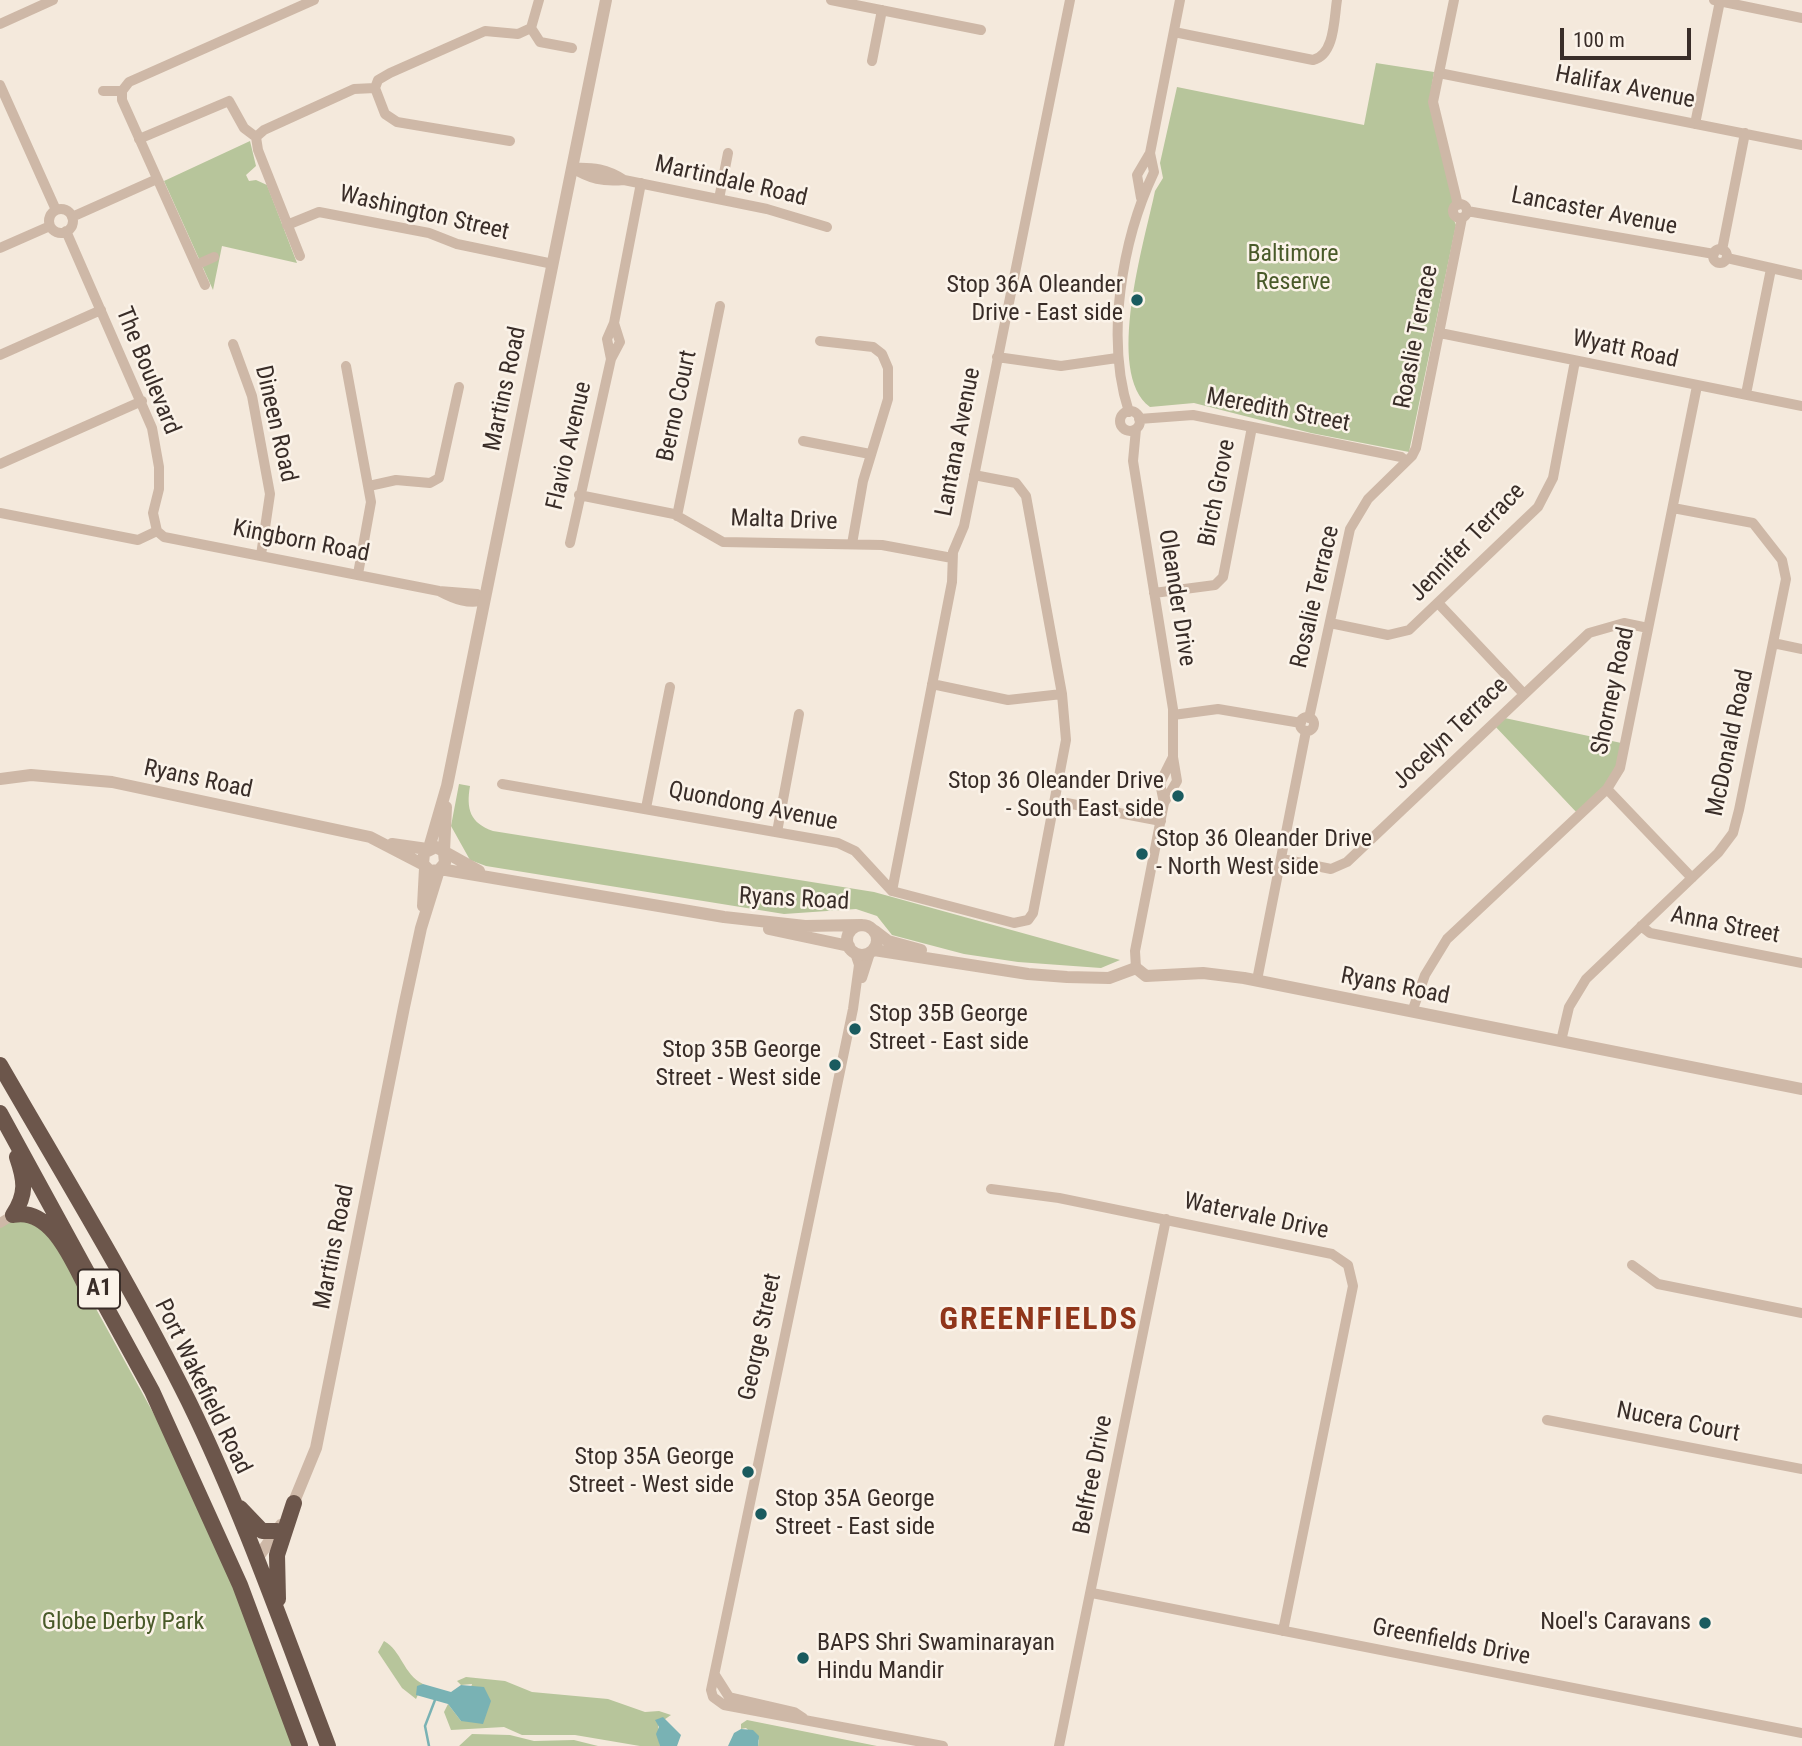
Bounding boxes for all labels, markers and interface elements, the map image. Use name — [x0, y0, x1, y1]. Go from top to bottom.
scale bar — [1564, 14, 1695, 58]
text: 100 m — [1573, 28, 1625, 52]
street label: Halifax Avenue — [1553, 60, 1697, 116]
street label: Martindale Road — [652, 150, 810, 214]
street label: Washington Street — [336, 180, 512, 248]
street label: Lancaster Avenue — [1509, 182, 1679, 242]
park label: Baltimore Reserve — [1247, 241, 1339, 297]
street label: Roaslie Terrace — [1389, 263, 1445, 411]
place label: Stop 36A Oleander Drive - East side — [946, 272, 1123, 328]
marker: Stop 36A Oleander Drive - East side — [1129, 292, 1145, 308]
street label: The Boulevard — [108, 303, 186, 439]
street label: Martins Road — [479, 324, 533, 454]
street label: Wyatt Road — [1569, 325, 1681, 375]
street label: Berno Court — [652, 348, 704, 464]
street label: Dineen Road — [248, 363, 302, 485]
street label: Lantana Avenue — [930, 365, 988, 519]
street label: Flavio Avenue — [541, 379, 599, 513]
street label: Meredith Street — [1204, 383, 1352, 439]
street label: Birch Grove — [1194, 437, 1242, 549]
street label: Jennifer Terrace — [1404, 478, 1532, 608]
street label: Malta Drive — [730, 505, 838, 537]
street label: Kingborn Road — [230, 515, 372, 569]
street label: Rosalie Terrace — [1286, 523, 1346, 671]
street label: Oleander Drive — [1151, 528, 1201, 668]
street label: Shorney Road — [1586, 625, 1642, 757]
street label: McDonald Road — [1701, 667, 1761, 819]
street label: Jocelyn Terrace — [1387, 672, 1515, 796]
street label: Ryans Road — [141, 754, 255, 806]
place label: Stop 36 Oleander Drive - South East side — [948, 768, 1164, 824]
street label: Quondong Avenue — [666, 776, 840, 838]
marker: Stop 36 Oleander Drive - South East side — [1170, 788, 1186, 804]
place label: Stop 36 Oleander Drive - North West side — [1156, 826, 1372, 882]
marker: Stop 36 Oleander Drive - North West side — [1134, 846, 1150, 862]
street label: Ryans Road — [738, 883, 850, 917]
street label: Anna Street — [1668, 901, 1782, 951]
street label: Ryans Road — [1338, 962, 1452, 1012]
place label: Stop 35B George Street - East side — [869, 1001, 1029, 1057]
marker: Stop 35B George Street - East side — [847, 1021, 863, 1037]
place label: Stop 35B George Street - West side — [655, 1037, 821, 1093]
marker: Stop 35B George Street - West side — [827, 1057, 843, 1073]
street label: Martins Road — [309, 1182, 361, 1312]
street label: Watervale Drive — [1181, 1188, 1331, 1246]
road number: A1 — [78, 1270, 120, 1308]
street label: George Street — [733, 1271, 789, 1403]
street label: Port Wakefield Road — [147, 1295, 257, 1479]
district label: GREENFIELDS — [941, 1302, 1137, 1340]
street label: Nucera Court — [1614, 1397, 1742, 1449]
street label: Belfree Drive — [1068, 1413, 1120, 1537]
place label: Stop 35A George Street - West side — [568, 1444, 734, 1500]
marker: Stop 35A George Street - West side — [740, 1464, 756, 1480]
place label: Stop 35A George Street - East side — [775, 1486, 935, 1542]
marker: Stop 35A George Street - East side — [753, 1506, 769, 1522]
park label: Globe Derby Park — [42, 1609, 204, 1637]
place label: Noel's Caravans — [1540, 1609, 1691, 1637]
street label: Greenfields Drive — [1370, 1614, 1532, 1672]
marker: Noel's Caravans — [1697, 1615, 1713, 1631]
place label: BAPS Shri Swaminarayan Hindu Mandir — [817, 1630, 1055, 1686]
marker: BAPS Shri Swaminarayan Hindu Mandir — [795, 1650, 811, 1666]

